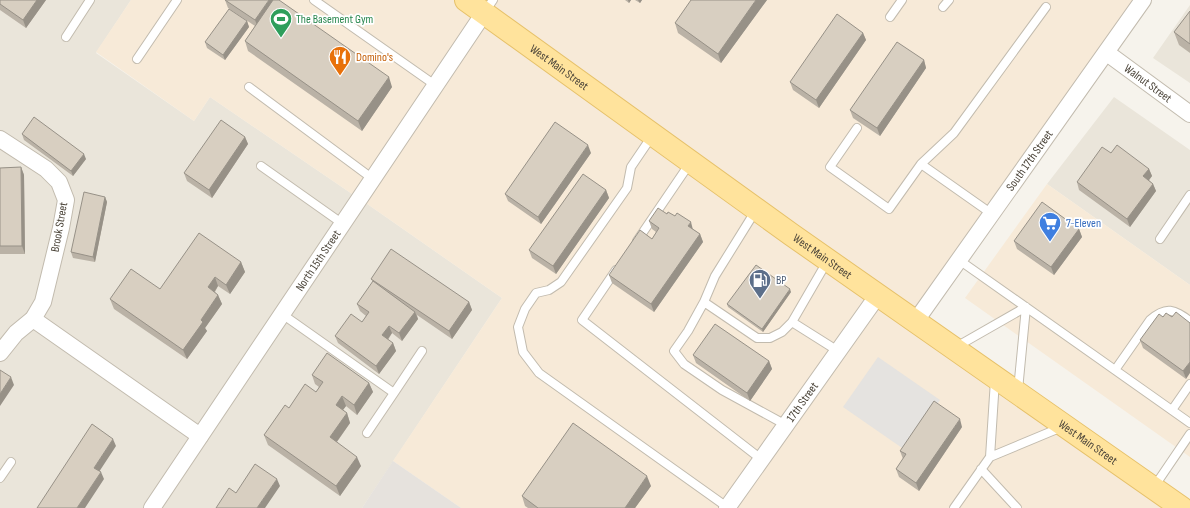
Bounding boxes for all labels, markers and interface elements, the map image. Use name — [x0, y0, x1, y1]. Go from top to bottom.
sports icon: The Basement Gym — [268, 6, 294, 39]
place label: The Basement Gym — [296, 12, 374, 27]
street label: West Main Street — [527, 41, 592, 94]
restaurant icon: Domino's — [327, 44, 353, 77]
place label: Domino's — [356, 50, 393, 65]
street label: Walnut Street — [1121, 61, 1175, 106]
street label: South 17th Street — [1003, 127, 1057, 194]
street label: Brook Street — [48, 201, 71, 253]
supermarket icon: 7-Eleven — [1037, 210, 1063, 243]
place label: 7-Eleven — [1066, 216, 1101, 231]
street label: North 15th Street — [293, 227, 344, 294]
street label: West Main Street — [790, 231, 855, 283]
fuel station icon: BP — [747, 267, 773, 300]
place label: BP — [776, 273, 786, 288]
street label: 17th Street — [783, 379, 822, 425]
street label: West Main Street — [1055, 417, 1120, 469]

